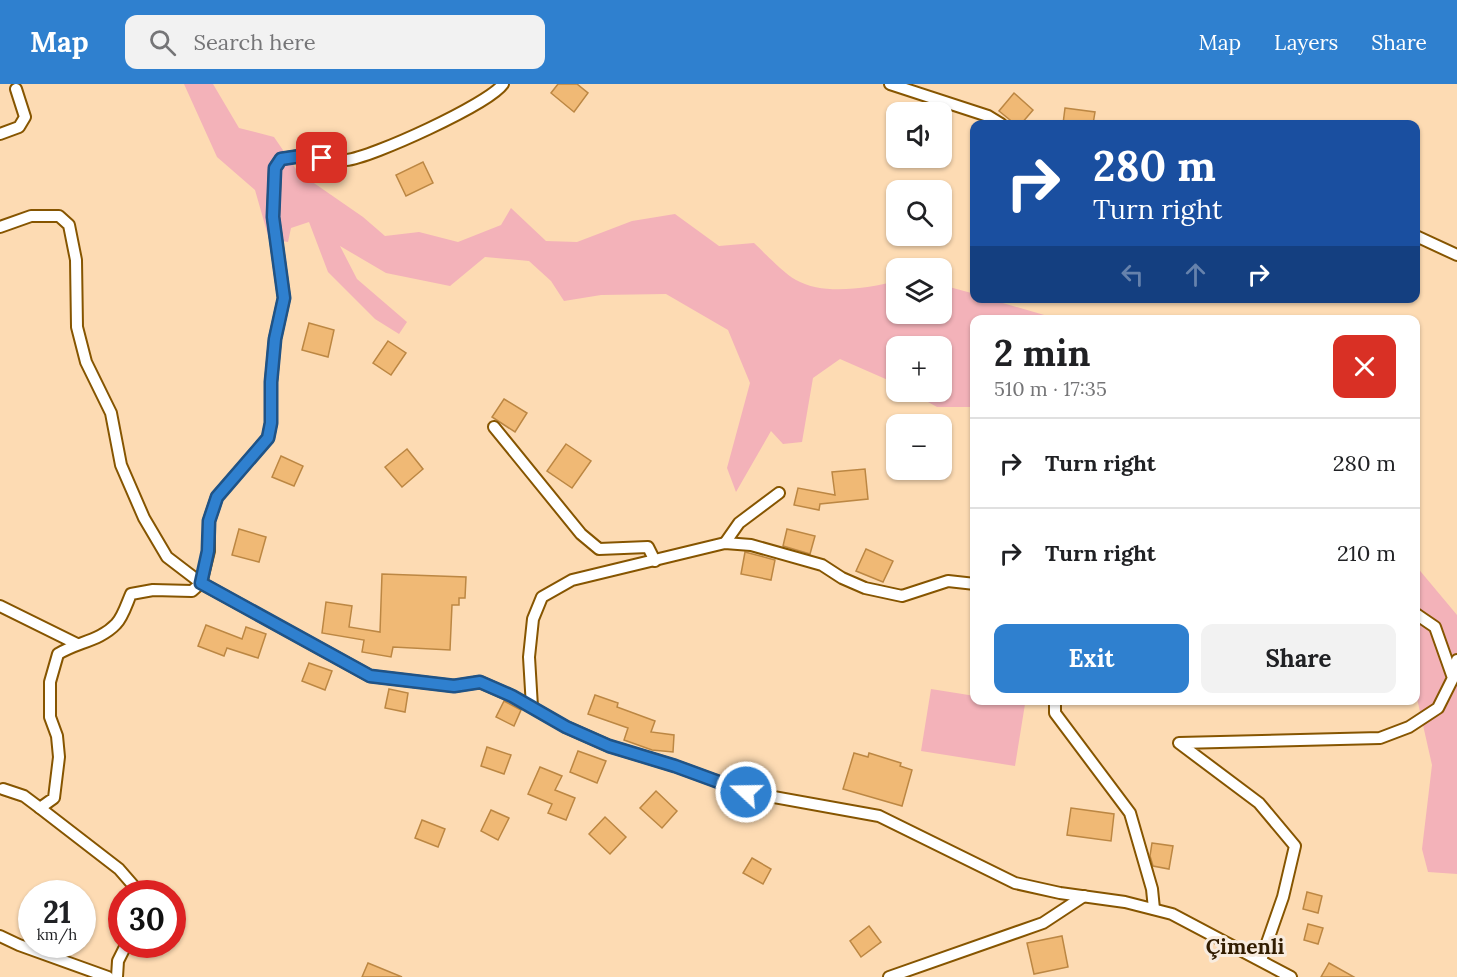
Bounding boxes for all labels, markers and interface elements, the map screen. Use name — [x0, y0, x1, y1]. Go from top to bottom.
search box — [125, 15, 545, 69]
text: Map — [30, 24, 89, 60]
icon: search — [146, 26, 179, 59]
text: Search here — [194, 28, 316, 56]
text: Map — [1198, 29, 1241, 56]
text: Layers — [1274, 29, 1338, 56]
text: Share — [1371, 29, 1427, 56]
map controls — [886, 102, 952, 480]
button: sound — [886, 102, 952, 168]
pin — [296, 132, 347, 183]
text: 280 m — [1093, 139, 1216, 193]
icon: arrive — [305, 141, 338, 174]
icon: right — [994, 144, 1072, 222]
button: search — [886, 180, 952, 246]
text: Turn right — [1093, 192, 1222, 226]
button: layers — [886, 258, 952, 324]
icon: left — [1116, 258, 1149, 291]
icon: ahead — [1179, 258, 1212, 291]
icon: right — [1242, 258, 1275, 291]
text: 2 min — [994, 330, 1091, 376]
button: close — [1333, 335, 1396, 398]
button: + — [886, 336, 952, 402]
text: 510 m · 17:35 — [994, 376, 1107, 401]
button: − — [886, 414, 952, 480]
icon: right — [994, 447, 1027, 480]
text: Turn right — [1045, 449, 1156, 477]
text: 280 m — [1333, 449, 1396, 477]
icon: right — [994, 537, 1027, 570]
text: Turn right — [1045, 539, 1156, 567]
text: 210 m — [1337, 539, 1396, 567]
button: Exit — [994, 624, 1189, 693]
button: Share — [1201, 624, 1396, 693]
position arrow — [714, 760, 778, 824]
speed limit sign: 30 — [108, 880, 186, 958]
text: 21 — [43, 893, 71, 931]
text: km/h — [37, 925, 77, 944]
district label: Çimenli — [1206, 933, 1285, 960]

